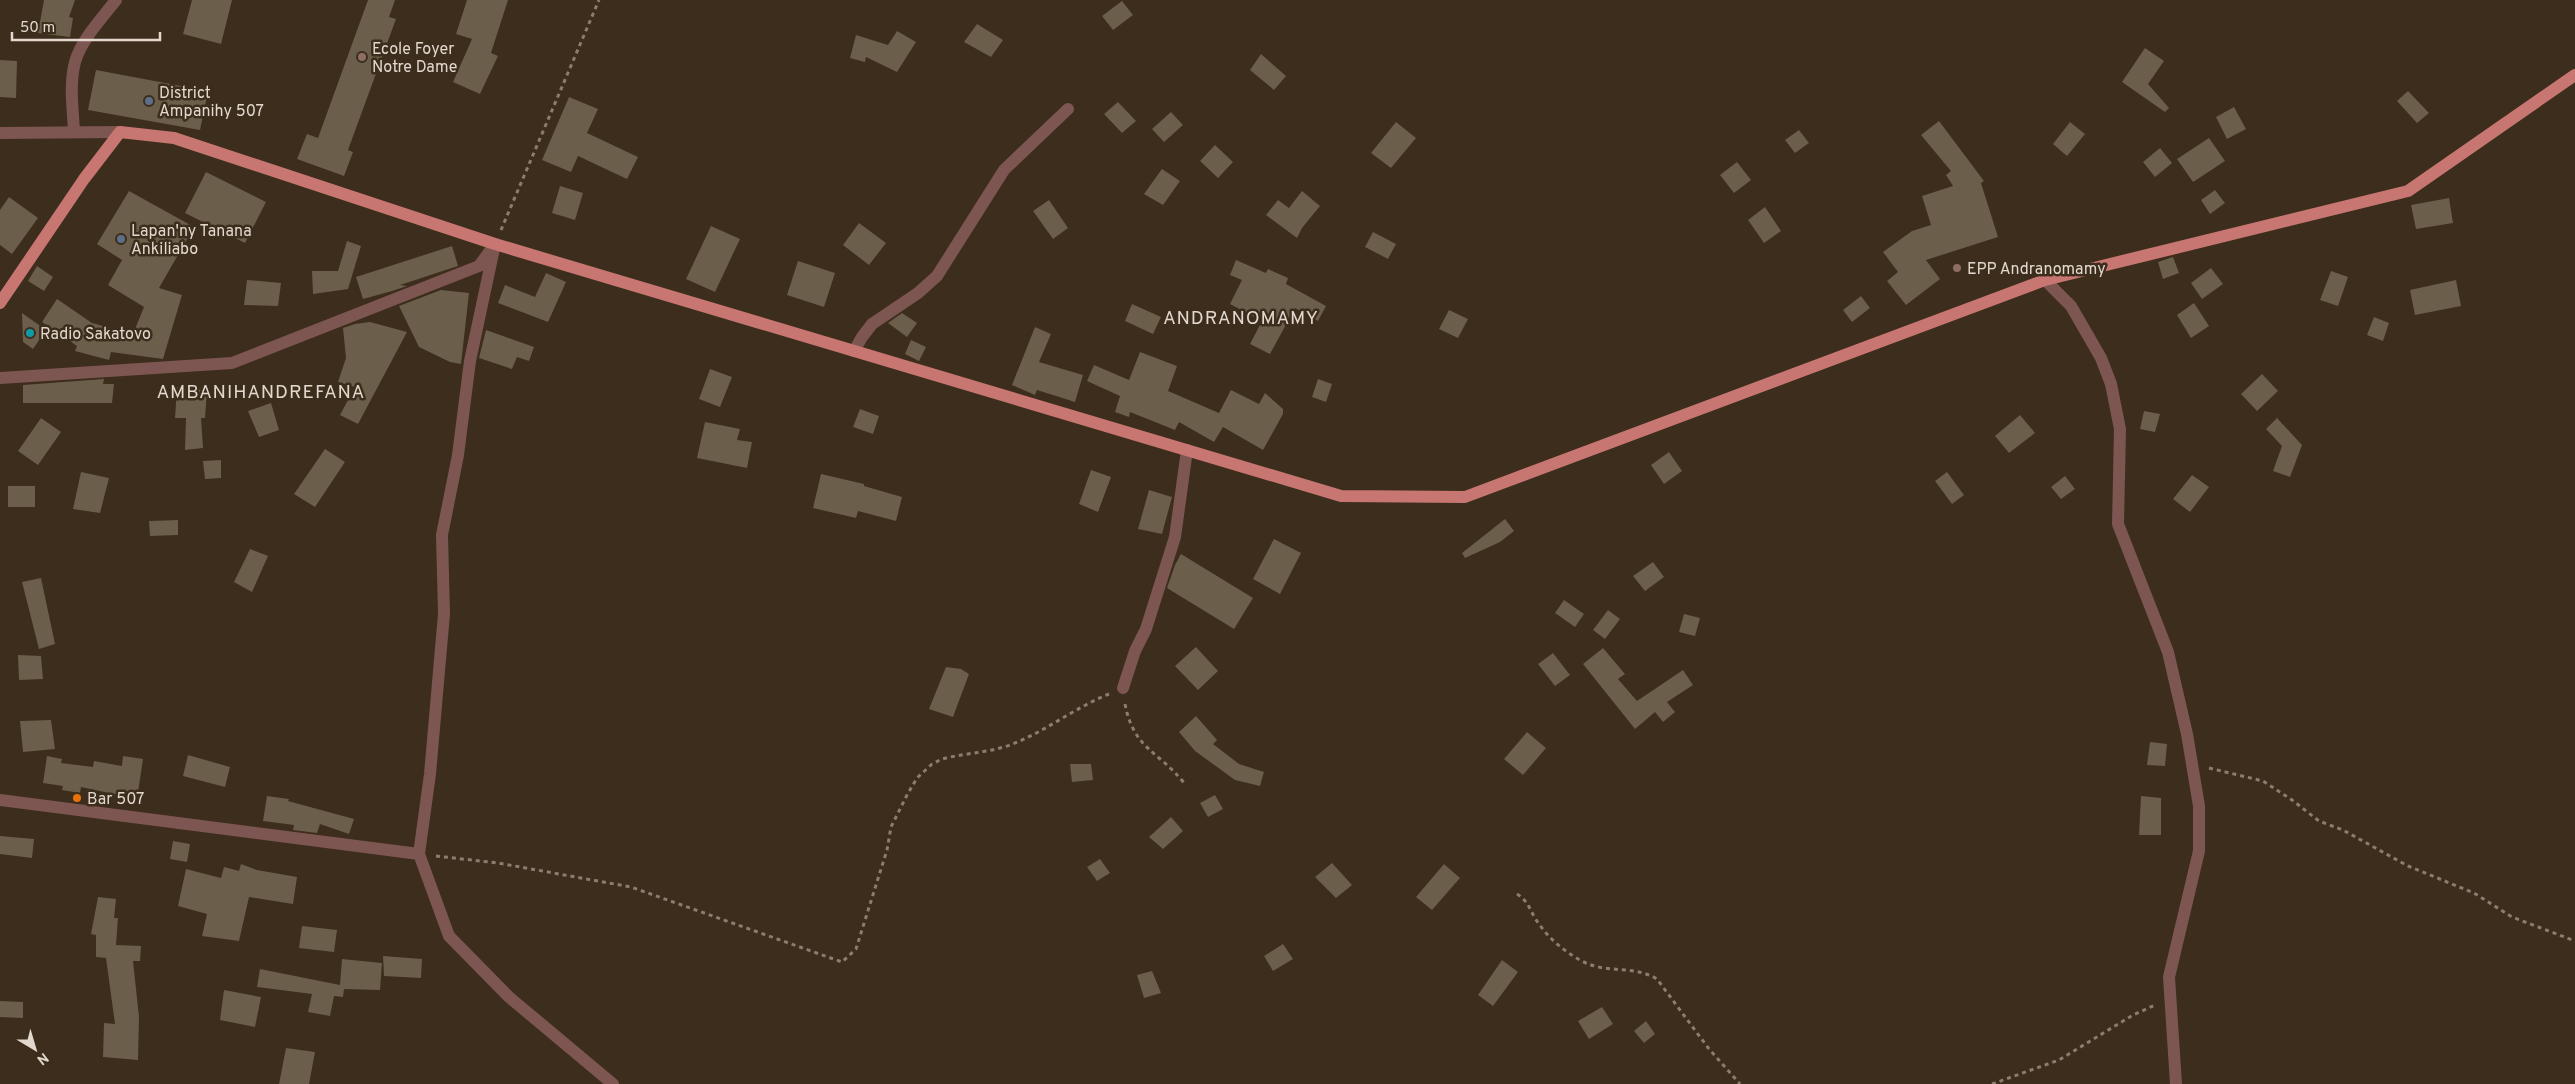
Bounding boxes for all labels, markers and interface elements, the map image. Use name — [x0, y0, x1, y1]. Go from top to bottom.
scale bar — [12, 10, 160, 42]
text: 50 m — [20, 19, 55, 38]
place label: Ecole Foyer Notre Dame — [372, 40, 457, 78]
marker: Ecole Foyer Notre Dame — [356, 51, 368, 63]
place label: District Ampanihy 507 — [159, 84, 264, 122]
marker: District Ampanihy 507 — [143, 95, 155, 107]
place label: Lapan'ny Tanana Ankiliabo — [131, 222, 252, 260]
marker: Lapan'ny Tanana Ankiliabo — [115, 233, 127, 245]
place label: EPP Andranomamy — [1967, 260, 2106, 280]
marker: EPP Andranomamy — [1951, 262, 1963, 274]
district label: ANDRANOMAMY — [1163, 307, 1319, 331]
place label: Radio Sakatovo — [40, 325, 151, 345]
marker: Radio Sakatovo — [24, 327, 36, 339]
district label: AMBANIHANDREFANA — [156, 381, 366, 405]
place label: Bar 507 — [87, 790, 144, 810]
marker: Bar 507 — [71, 792, 83, 804]
north arrow — [10, 1024, 60, 1074]
text: N — [33, 1048, 51, 1068]

